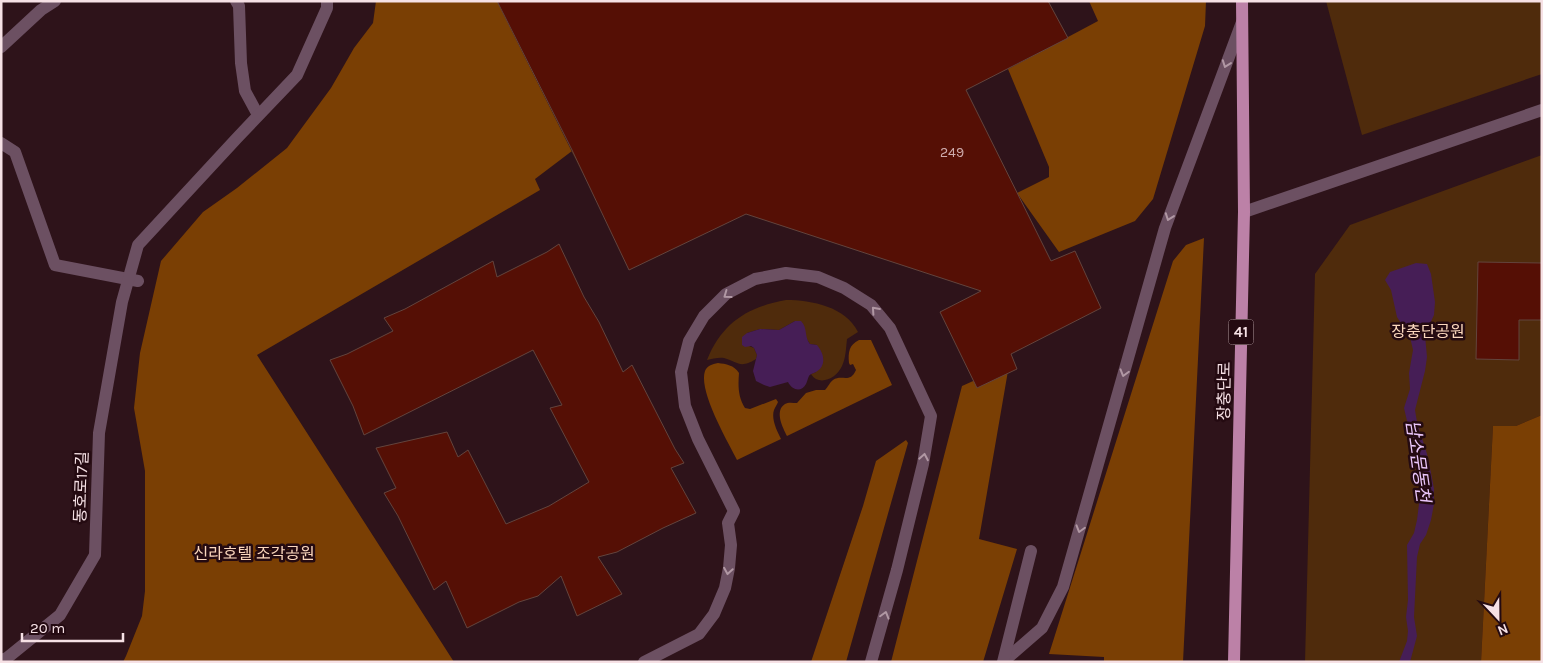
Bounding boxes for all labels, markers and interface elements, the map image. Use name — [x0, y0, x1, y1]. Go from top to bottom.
one-way arrow — [1222, 60, 1232, 68]
house number: 249 — [940, 144, 964, 161]
one-way arrow — [1165, 212, 1175, 220]
one-way arrow — [723, 289, 733, 298]
one-way arrow — [872, 306, 881, 315]
road number: 41 — [1228, 320, 1254, 344]
park label: 장충단공원 — [1391, 322, 1465, 341]
street label: 장충단로 — [1214, 361, 1234, 421]
one-way arrow — [1119, 368, 1129, 376]
water label: 남소문동천 — [1401, 418, 1435, 506]
street label: 동호로17길 — [70, 451, 92, 523]
one-way arrow — [918, 453, 928, 462]
one-way arrow — [1075, 525, 1085, 533]
park label: 신라호텔 조각공원 — [193, 544, 315, 563]
one-way arrow — [724, 567, 734, 576]
north arrow — [1473, 593, 1523, 643]
scale bar — [22, 610, 124, 642]
one-way arrow — [879, 611, 889, 619]
text: 20 m — [30, 619, 65, 637]
text: N — [1495, 620, 1511, 639]

